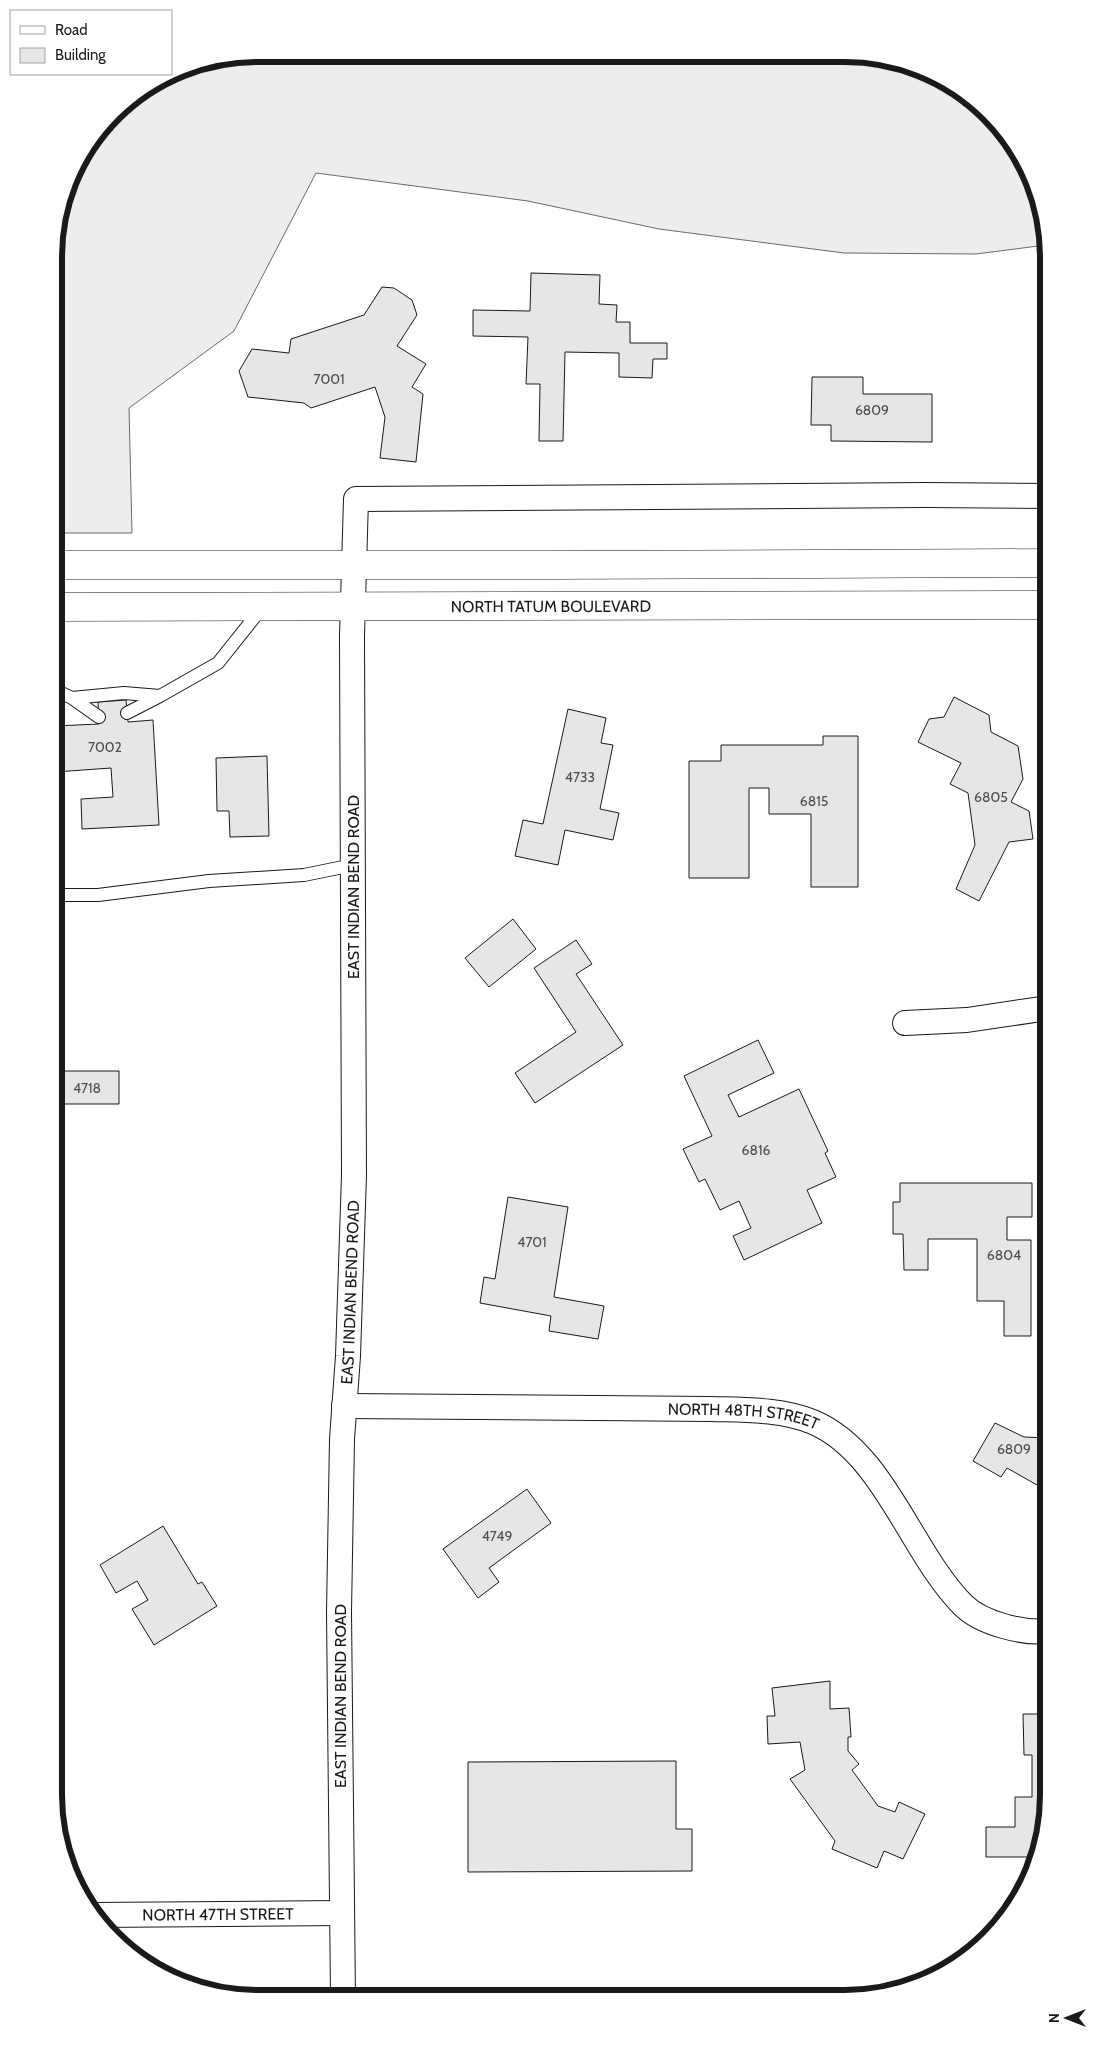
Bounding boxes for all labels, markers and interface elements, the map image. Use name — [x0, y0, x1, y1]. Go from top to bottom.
legend — [10, 10, 172, 75]
text: Road — [55, 21, 88, 39]
text: Building — [55, 46, 106, 64]
house number: 7001 — [313, 370, 345, 388]
house number: 6809 — [855, 401, 889, 419]
street label: NORTH TATUM BOULEVARD — [451, 597, 651, 616]
house number: 7002 — [88, 738, 122, 756]
house number: 4733 — [565, 768, 595, 786]
house number: 6805 — [974, 788, 1008, 806]
house number: 6815 — [800, 792, 828, 810]
street label: EAST INDIAN BEND ROAD — [344, 795, 363, 979]
house number: 4718 — [73, 1079, 101, 1097]
house number: 6816 — [742, 1141, 771, 1159]
street label: EAST INDIAN BEND ROAD — [337, 1200, 363, 1385]
house number: 4701 — [517, 1233, 547, 1251]
house number: 6804 — [987, 1246, 1021, 1264]
street label: NORTH 48TH STREET — [668, 1400, 822, 1434]
house number: 6809 — [997, 1440, 1031, 1458]
house number: 4749 — [482, 1527, 512, 1545]
street label: EAST INDIAN BEND ROAD — [331, 1604, 350, 1788]
street label: NORTH 47TH STREET — [142, 1904, 294, 1925]
north arrow — [1042, 1993, 1092, 2043]
text: N — [1045, 2013, 1063, 2023]

